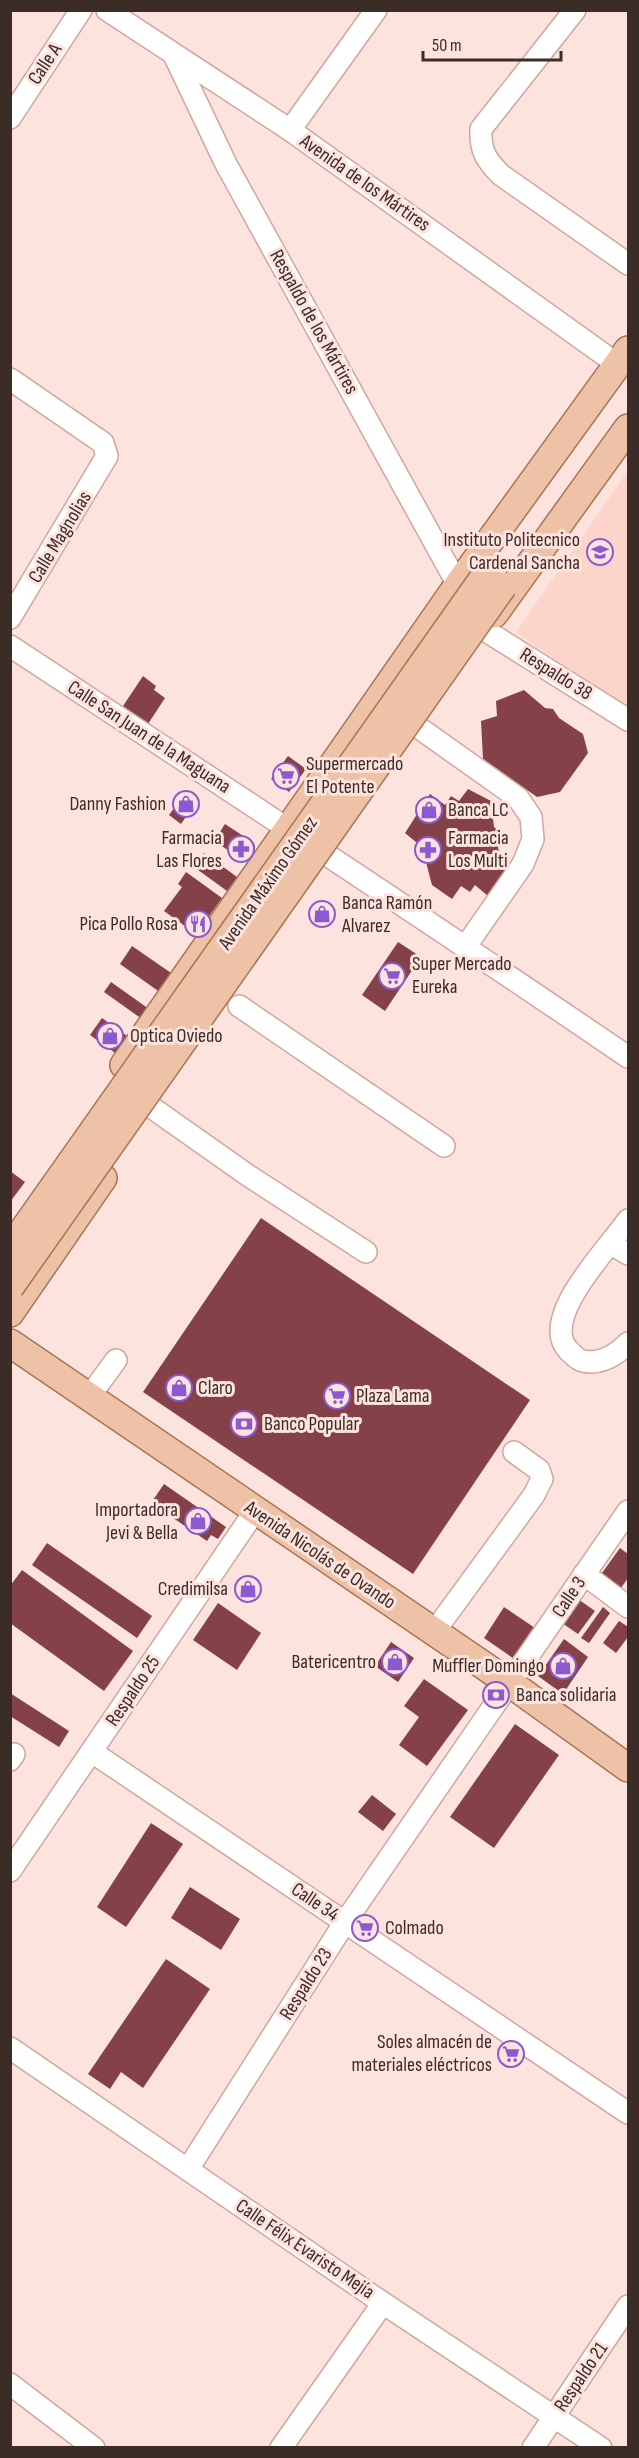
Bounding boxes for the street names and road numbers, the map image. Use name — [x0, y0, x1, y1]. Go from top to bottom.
street label: Calle A — [23, 39, 67, 89]
street label: Avenida de los Mártires — [294, 129, 435, 237]
street label: Respaldo de los Mártires — [264, 245, 364, 399]
street label: Calle Magnolias — [23, 487, 97, 587]
street label: Respaldo 38 — [515, 642, 597, 706]
street label: Calle San Juan de la Maguana — [63, 675, 235, 799]
street label: Avenida Máximo Gómez — [213, 812, 323, 955]
street label: Avenida Nicolás de Ovando — [239, 1495, 400, 1614]
street label: Calle 3 — [547, 1572, 591, 1622]
street label: Respaldo 25 — [101, 1651, 165, 1731]
street label: Calle 34 — [287, 1877, 343, 1927]
street label: Respaldo 23 — [275, 1944, 337, 2024]
street label: Calle Félix Evaristo Mejía — [231, 2194, 379, 2304]
street label: Respaldo 21 — [549, 2338, 613, 2416]

